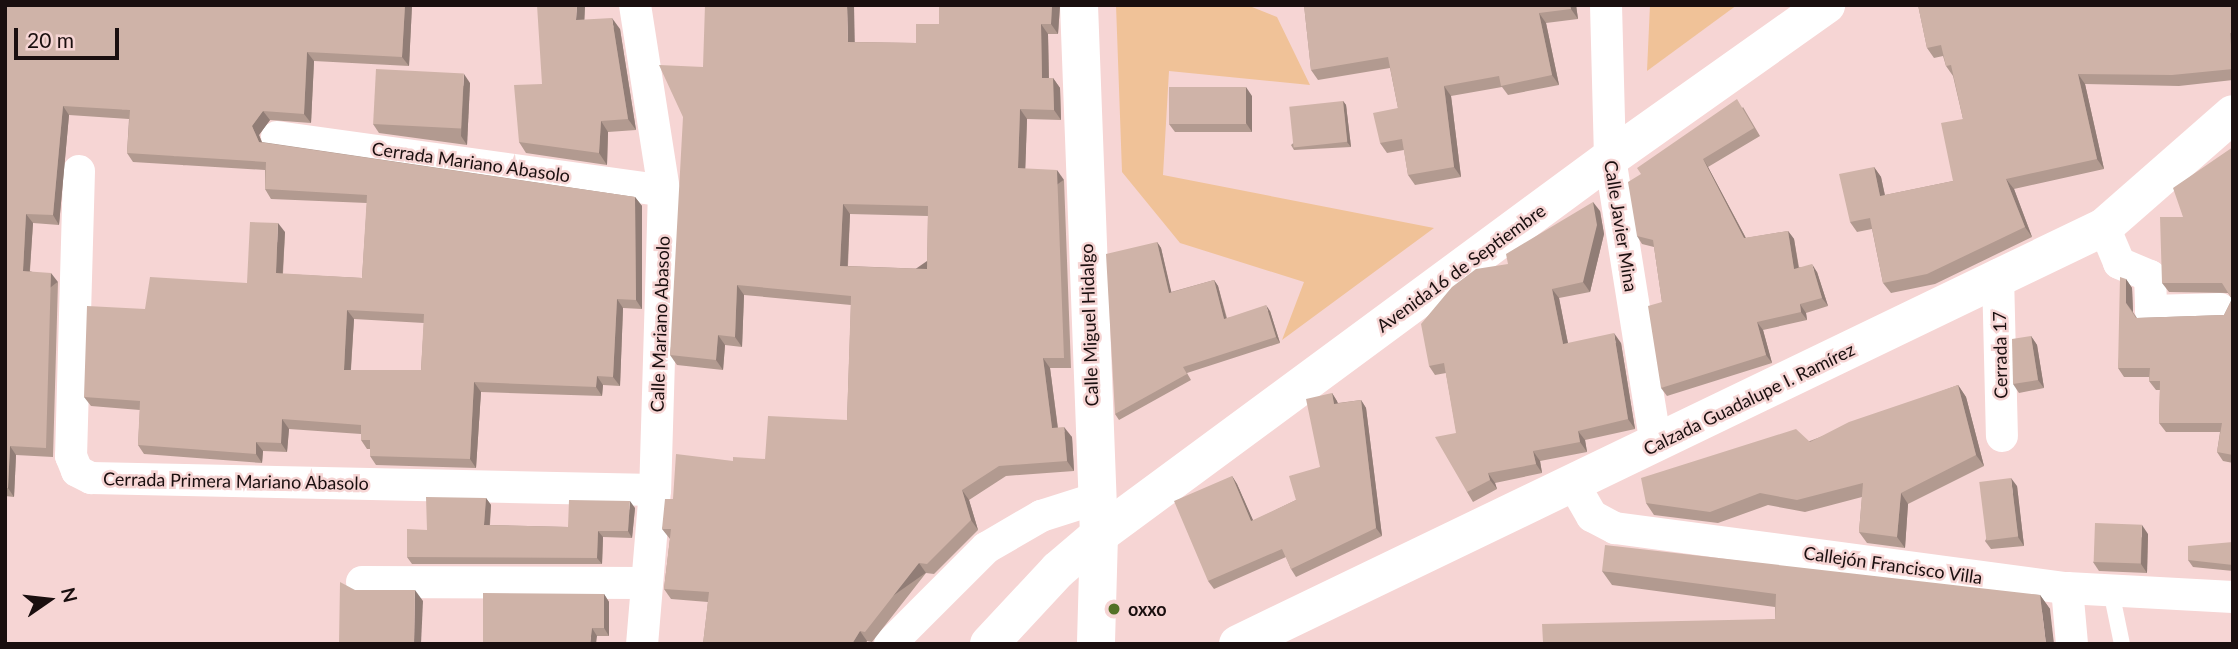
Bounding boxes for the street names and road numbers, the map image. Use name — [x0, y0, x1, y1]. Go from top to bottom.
street label: Cerrada Mariano Abasolo — [370, 137, 572, 187]
street label: Calle Javier Mina — [1600, 158, 1642, 294]
street label: Avenida16 de Septiembre — [1372, 199, 1550, 337]
street label: Calle Mariano Abasolo — [646, 235, 674, 413]
street label: Calle Miguel Hidalgo — [1075, 243, 1103, 407]
street label: Cerrada 17 — [1988, 311, 2012, 399]
street label: Calzada Guadalupe I. Ramírez — [1640, 338, 1858, 460]
street label: Cerrada Primera Mariano Abasolo — [103, 468, 369, 494]
street label: Callejón Francisco Villa — [1802, 542, 1984, 588]

